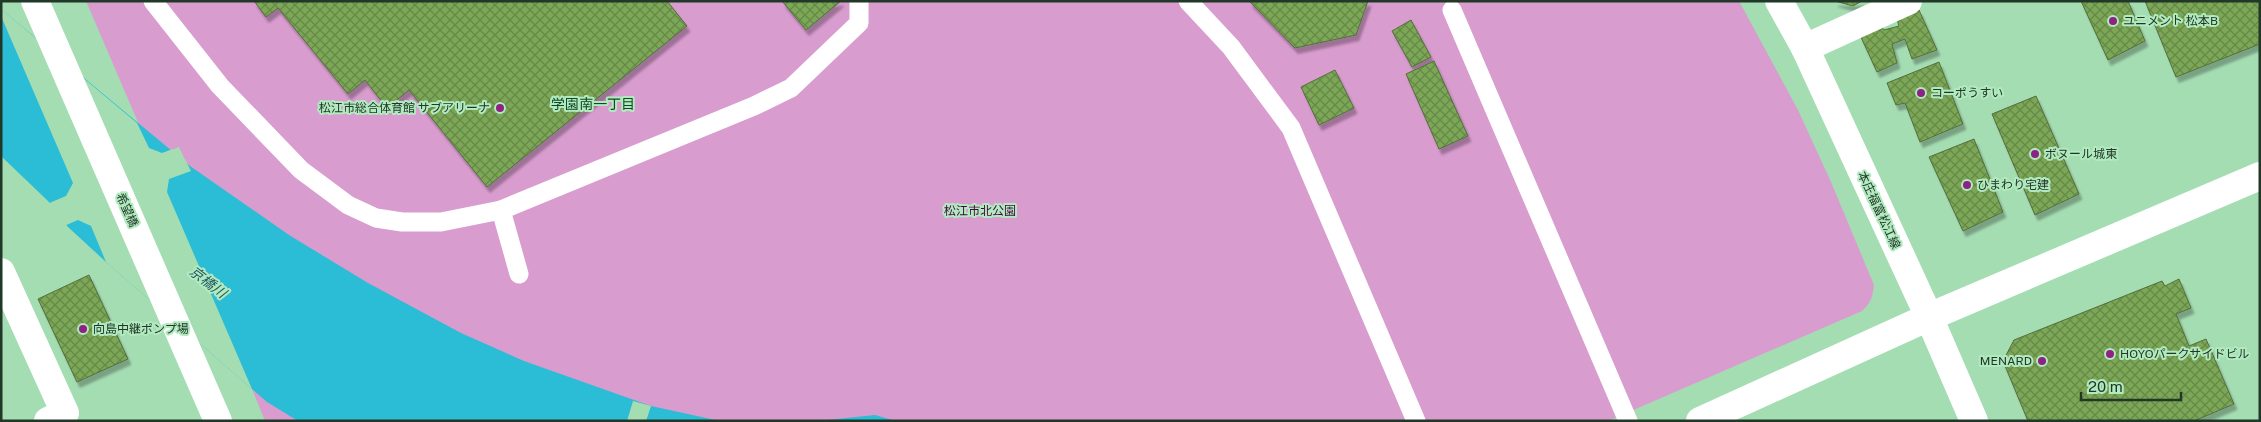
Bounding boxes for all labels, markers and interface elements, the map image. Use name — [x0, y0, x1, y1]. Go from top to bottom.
place label: ユニメント 松本B — [2123, 14, 2218, 28]
marker: ユニメント 松本B — [2107, 15, 2119, 27]
place label: コーポうすい — [1931, 86, 2003, 100]
marker: コーポうすい — [1915, 87, 1927, 99]
district label: 学園南一丁目 — [551, 96, 635, 112]
place label: 松江市総合体育館 サブアリーナ — [319, 101, 490, 115]
marker: 松江市総合体育館 サブアリーナ — [494, 102, 506, 114]
place label: ボヌール城東 — [2045, 147, 2117, 161]
marker: ボヌール城東 — [2029, 148, 2041, 160]
street label: 本庄福富松江線 — [1855, 169, 1903, 251]
place label: ひまわり宅建 — [1977, 178, 2049, 192]
marker: ひまわり宅建 — [1961, 179, 1973, 191]
street label: 希望橋 — [113, 191, 141, 229]
park label: 松江市北公園 — [944, 204, 1016, 218]
water label: 京橋川 — [186, 263, 231, 302]
place label: 向島中継ポンプ場 — [93, 322, 189, 336]
marker: 向島中継ポンプ場 — [77, 323, 89, 335]
place label: HOYOパークサイドビル — [2120, 347, 2250, 361]
marker: HOYOパークサイドビル — [2104, 348, 2116, 360]
place label: MENARD — [1980, 354, 2032, 368]
marker: MENARD — [2036, 355, 2048, 367]
scale bar — [2081, 370, 2181, 402]
text: 20 m — [2088, 378, 2123, 395]

